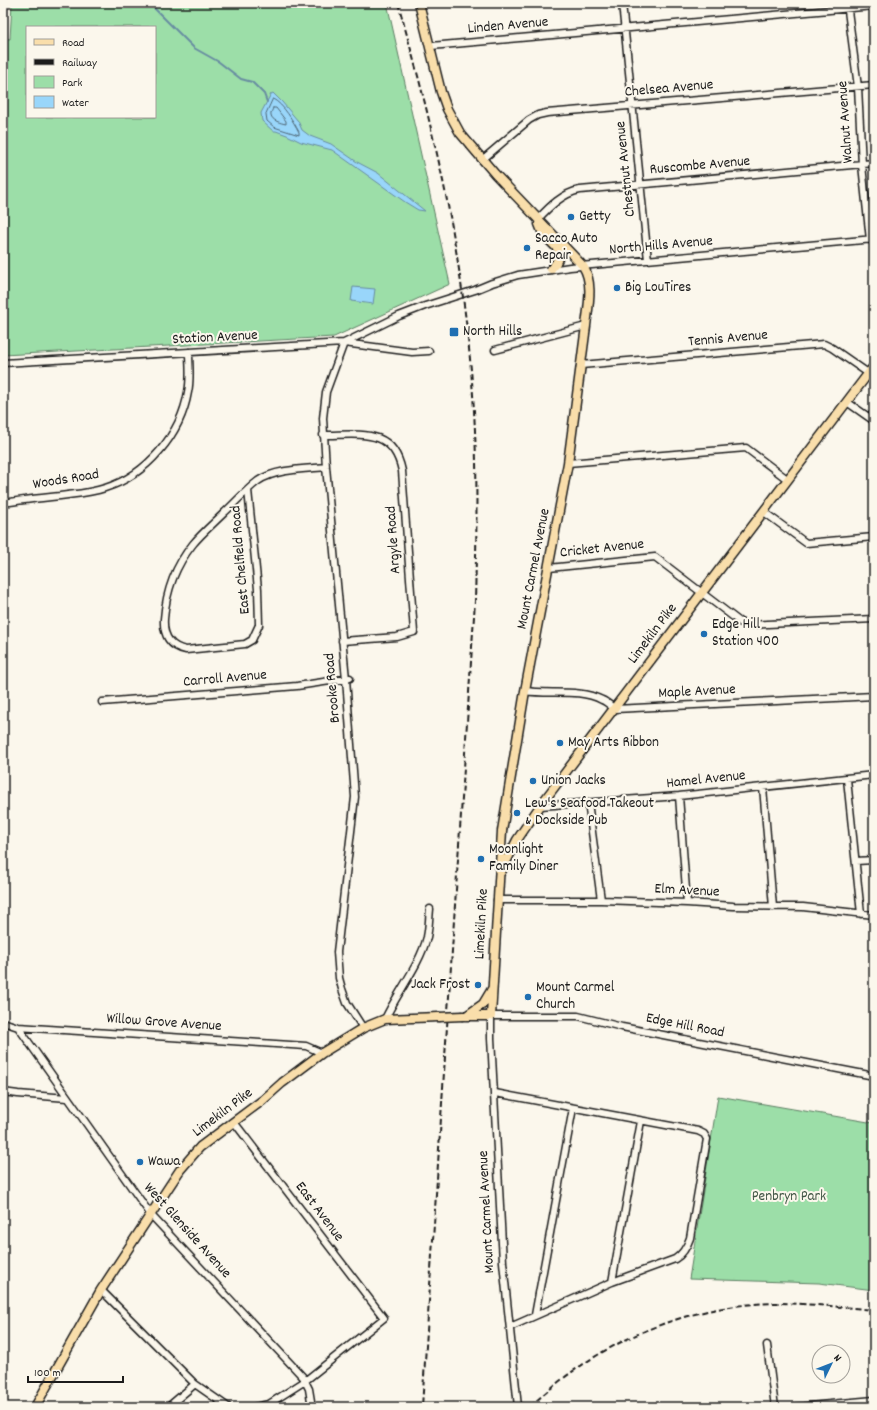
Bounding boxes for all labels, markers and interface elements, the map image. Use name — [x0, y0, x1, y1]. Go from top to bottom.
street label: Linden Avenue — [467, 11, 550, 40]
legend — [26, 26, 156, 118]
text: Road — [62, 35, 84, 52]
text: Railway — [62, 55, 98, 72]
street label: Chelsea Avenue — [624, 74, 715, 104]
text: Park — [62, 75, 83, 92]
street label: Walnut Avenue — [832, 80, 860, 164]
text: Water — [62, 95, 89, 112]
street label: Chestnut Avenue — [610, 120, 642, 218]
street label: Ruscombe Avenue — [649, 151, 751, 181]
place label: Getty — [579, 206, 611, 228]
marker: Getty — [566, 212, 576, 222]
place label: Sacco Auto Repair — [535, 228, 598, 267]
street label: North Hills Avenue — [608, 230, 714, 261]
marker: Sacco Auto Repair — [522, 243, 532, 253]
place label: Big LouTires — [625, 277, 691, 299]
marker: Big LouTires — [612, 283, 622, 293]
place label: North Hills — [463, 321, 522, 343]
street label: Station Avenue — [172, 325, 259, 351]
street label: Tennis Avenue — [687, 325, 769, 353]
marker: North Hills — [448, 326, 460, 338]
street label: Woods Road — [31, 464, 101, 496]
street label: East Chelfield Road — [225, 505, 257, 615]
street label: Argyle Road — [381, 505, 407, 575]
street label: Mount Carmel Avenue — [511, 506, 557, 631]
street label: Cricket Avenue — [559, 534, 646, 564]
street label: Limekiln Pike — [623, 599, 683, 669]
place label: Edge Hill Station 400 — [712, 614, 779, 653]
marker: Edge Hill Station 400 — [699, 629, 709, 639]
street label: Brooke Road — [319, 652, 347, 724]
street label: Carroll Avenue — [182, 664, 268, 694]
street label: Maple Avenue — [658, 679, 737, 705]
place label: May Arts Ribbon — [568, 732, 659, 754]
marker: May Arts Ribbon — [555, 738, 565, 748]
street label: Hamel Avenue — [665, 765, 747, 795]
place label: Union Jacks — [541, 770, 606, 792]
marker: Union Jacks — [528, 776, 538, 786]
place label: Lew's Seafood Takeout & Dockside Pub — [525, 793, 654, 832]
marker: Lew's Seafood Takeout & Dockside Pub — [512, 808, 522, 818]
place label: Moonlight Family Diner — [489, 839, 559, 878]
marker: Moonlight Family Diner — [476, 854, 486, 864]
street label: Elm Avenue — [654, 878, 721, 904]
street label: Limekiln Pike — [469, 888, 495, 960]
place label: Jack Frost — [411, 974, 470, 996]
place label: Mount Carmel Church — [536, 977, 615, 1016]
marker: Jack Frost — [473, 980, 483, 990]
marker: Mount Carmel Church — [523, 992, 533, 1002]
street label: Willow Grove Avenue — [106, 1008, 223, 1038]
street label: Edge Hill Road — [644, 1008, 726, 1044]
street label: Limekiln Pike — [188, 1083, 258, 1143]
street label: Mount Carmel Avenue — [473, 1150, 501, 1274]
place label: Wawa — [148, 1151, 181, 1173]
marker: Wawa — [135, 1157, 145, 1167]
street label: East Avenue — [289, 1177, 349, 1247]
street label: West Glenside Avenue — [138, 1178, 236, 1284]
park label: Penbryn Park — [752, 1186, 826, 1208]
north arrow — [811, 1344, 851, 1384]
text: N — [829, 1351, 845, 1366]
scale bar — [28, 1358, 123, 1384]
text: 100 m — [34, 1365, 61, 1382]

